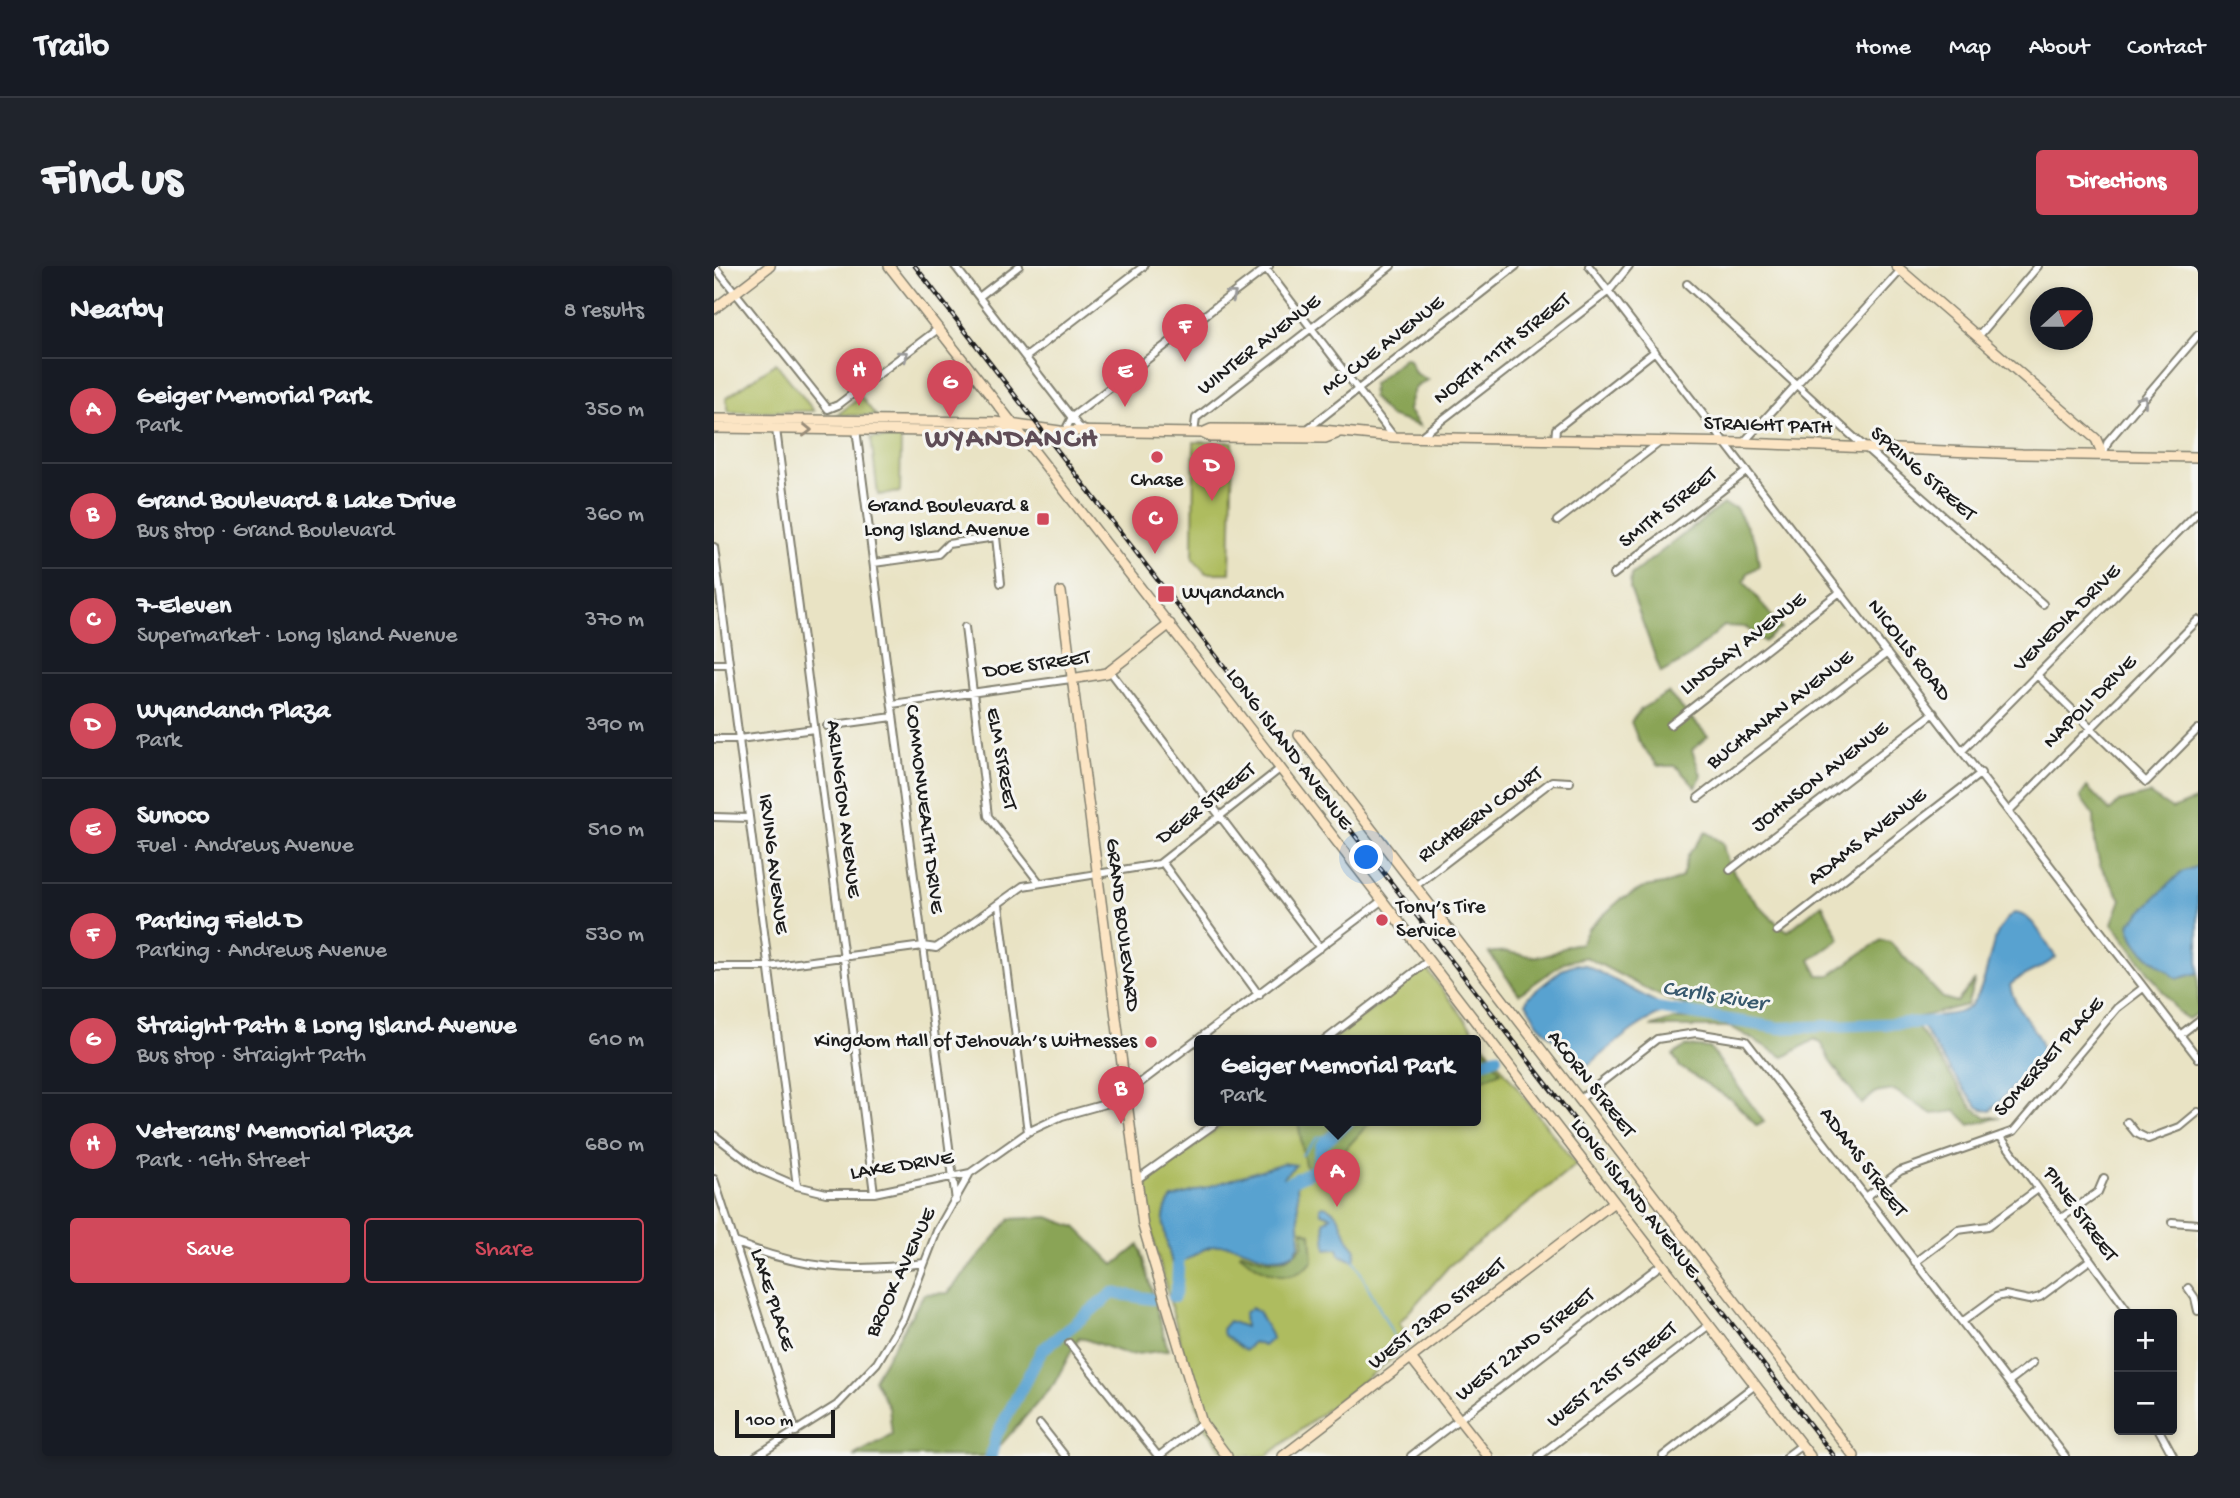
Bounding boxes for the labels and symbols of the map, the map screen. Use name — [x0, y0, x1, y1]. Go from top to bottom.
north arrow — [2030, 287, 2093, 350]
street label: NORTH 11TH STREET — [1429, 288, 1577, 411]
street label: WINTER AVENUE — [1193, 289, 1327, 402]
one-way arrow — [1224, 291, 1236, 304]
street label: MC CUE AVENUE — [1318, 291, 1451, 403]
pin: F — [1162, 304, 1208, 362]
pin: H — [836, 348, 882, 406]
pin: E — [1102, 349, 1148, 407]
one-way arrow — [896, 350, 909, 363]
pin: G — [927, 360, 973, 418]
one-way arrow — [2135, 395, 2147, 408]
street label: STRAIGHT PATH — [1703, 412, 1834, 442]
one-way arrow — [801, 422, 812, 437]
street label: SPRING STREET — [1864, 422, 1981, 528]
district label: WYANDANCH — [924, 424, 1099, 457]
pin: D — [1189, 443, 1235, 501]
marker: Chase — [1149, 449, 1165, 465]
street label: SMITH STREET — [1615, 462, 1724, 555]
place label: Chase — [1131, 469, 1185, 494]
place label: Grand Boulevard & Long Island Avenue — [864, 495, 1030, 544]
pin: C — [1132, 496, 1178, 554]
marker: Grand Boulevard & Long Island Avenue — [1035, 511, 1051, 527]
street label: VENEDIA DRIVE — [2008, 559, 2128, 679]
place label: Wyandanch — [1182, 582, 1284, 607]
marker: Wyandanch — [1156, 584, 1176, 604]
street label: LINDSAY AVENUE — [1676, 587, 1813, 702]
street label: NICOLLS ROAD — [1860, 595, 1956, 707]
street label: BUCHANAN AVENUE — [1702, 645, 1860, 777]
street label: DOE STREET — [980, 646, 1093, 686]
street label: NAPOLI DRIVE — [2039, 650, 2144, 755]
street label: LONG ISLAND AVENUE — [1219, 664, 1357, 836]
street label: COMMONWEALTH DRIVE — [898, 703, 948, 916]
street label: ELM STREET — [979, 706, 1021, 813]
street label: JOHNSON AVENUE — [1748, 716, 1895, 839]
street label: ARLINGTON AVENUE — [819, 719, 865, 900]
street label: DEER STREET — [1151, 758, 1262, 853]
street label: RICHBERN COURT — [1414, 762, 1549, 870]
street label: ADAMS AVENUE — [1804, 783, 1933, 892]
street label: IRVING AVENUE — [751, 793, 793, 936]
street label: GRAND BOULEVARD — [1098, 837, 1144, 1013]
your location — [1349, 840, 1383, 874]
place label: Tony’s Tire Service — [1395, 896, 1487, 945]
marker: Tony’s Tire Service — [1374, 912, 1390, 928]
water label: Carlls River — [1660, 975, 1773, 1019]
street label: SOMERSET PLACE — [1990, 992, 2111, 1123]
street label: ACORN STREET — [1540, 1026, 1640, 1144]
place label: Kingdom Hall of Jehovah’s Witnesses — [814, 1030, 1138, 1055]
marker: Kingdom Hall of Jehovah’s Witnesses — [1143, 1034, 1159, 1050]
pin: B — [1098, 1066, 1144, 1124]
street label: ADAMS STREET — [1813, 1103, 1912, 1223]
street label: LONG ISLAND AVENUE — [1564, 1114, 1705, 1284]
street label: LAKE DRIVE — [849, 1146, 956, 1187]
pin: A — [1314, 1149, 1360, 1207]
street label: PINE STREET — [2036, 1162, 2122, 1268]
street label: BROOK AVENUE — [861, 1204, 943, 1342]
street label: LAKE PLACE — [743, 1246, 800, 1355]
street label: WEST 23RD STREET — [1364, 1253, 1512, 1376]
street label: WEST 22ND STREET — [1451, 1283, 1601, 1408]
street label: WEST 21ST STREET — [1543, 1317, 1684, 1435]
scale bar — [735, 1407, 835, 1439]

